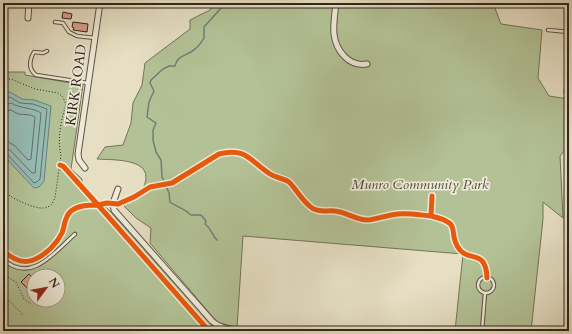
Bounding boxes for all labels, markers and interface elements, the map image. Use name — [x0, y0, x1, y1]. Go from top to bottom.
street label: KIRK ROAD — [61, 43, 91, 127]
park label: Munro Community Park — [351, 175, 489, 194]
north arrow — [26, 268, 66, 308]
text: N — [45, 275, 63, 291]

